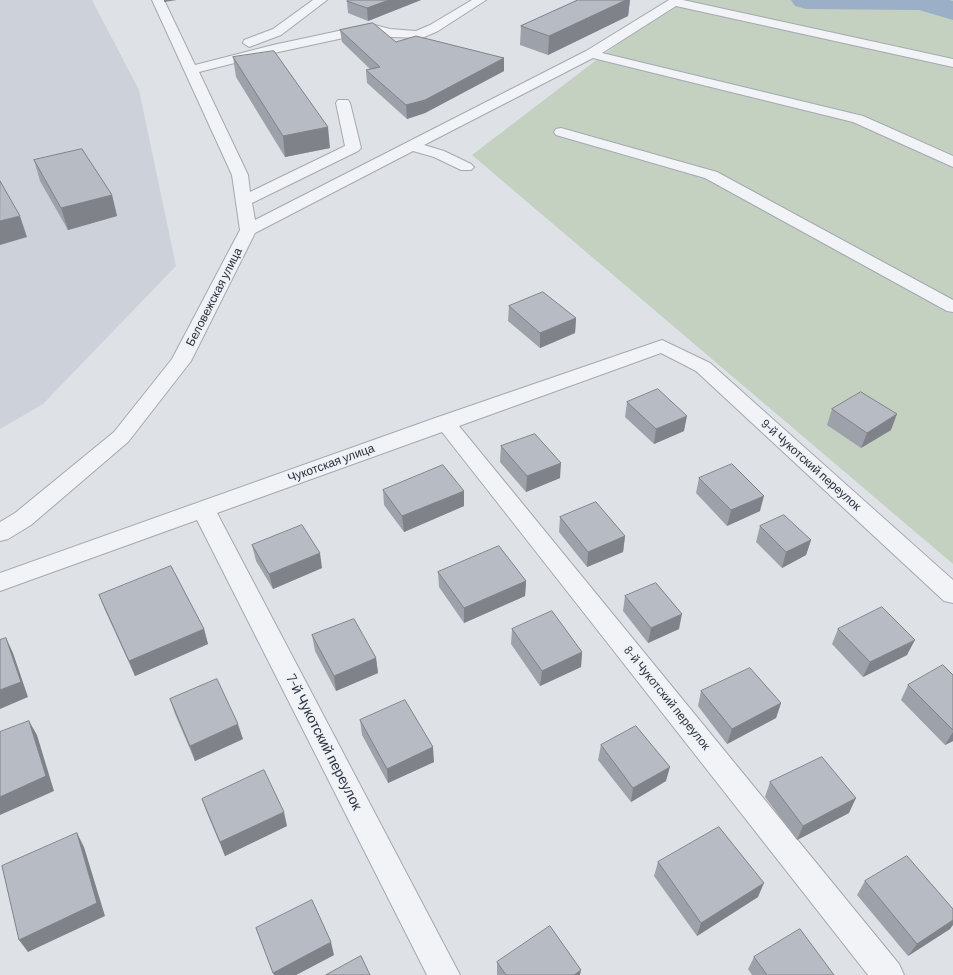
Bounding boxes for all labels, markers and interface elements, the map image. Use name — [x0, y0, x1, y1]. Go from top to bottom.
street label: Беловежская улица — [183, 245, 245, 349]
street label: 9-й Чукотский переулок — [758, 416, 864, 514]
street label: Чукотская улица — [286, 441, 376, 485]
street label: 8-й Чукотский переулок — [621, 643, 713, 753]
street label: 7-й Чукотский переулок — [282, 671, 366, 813]

